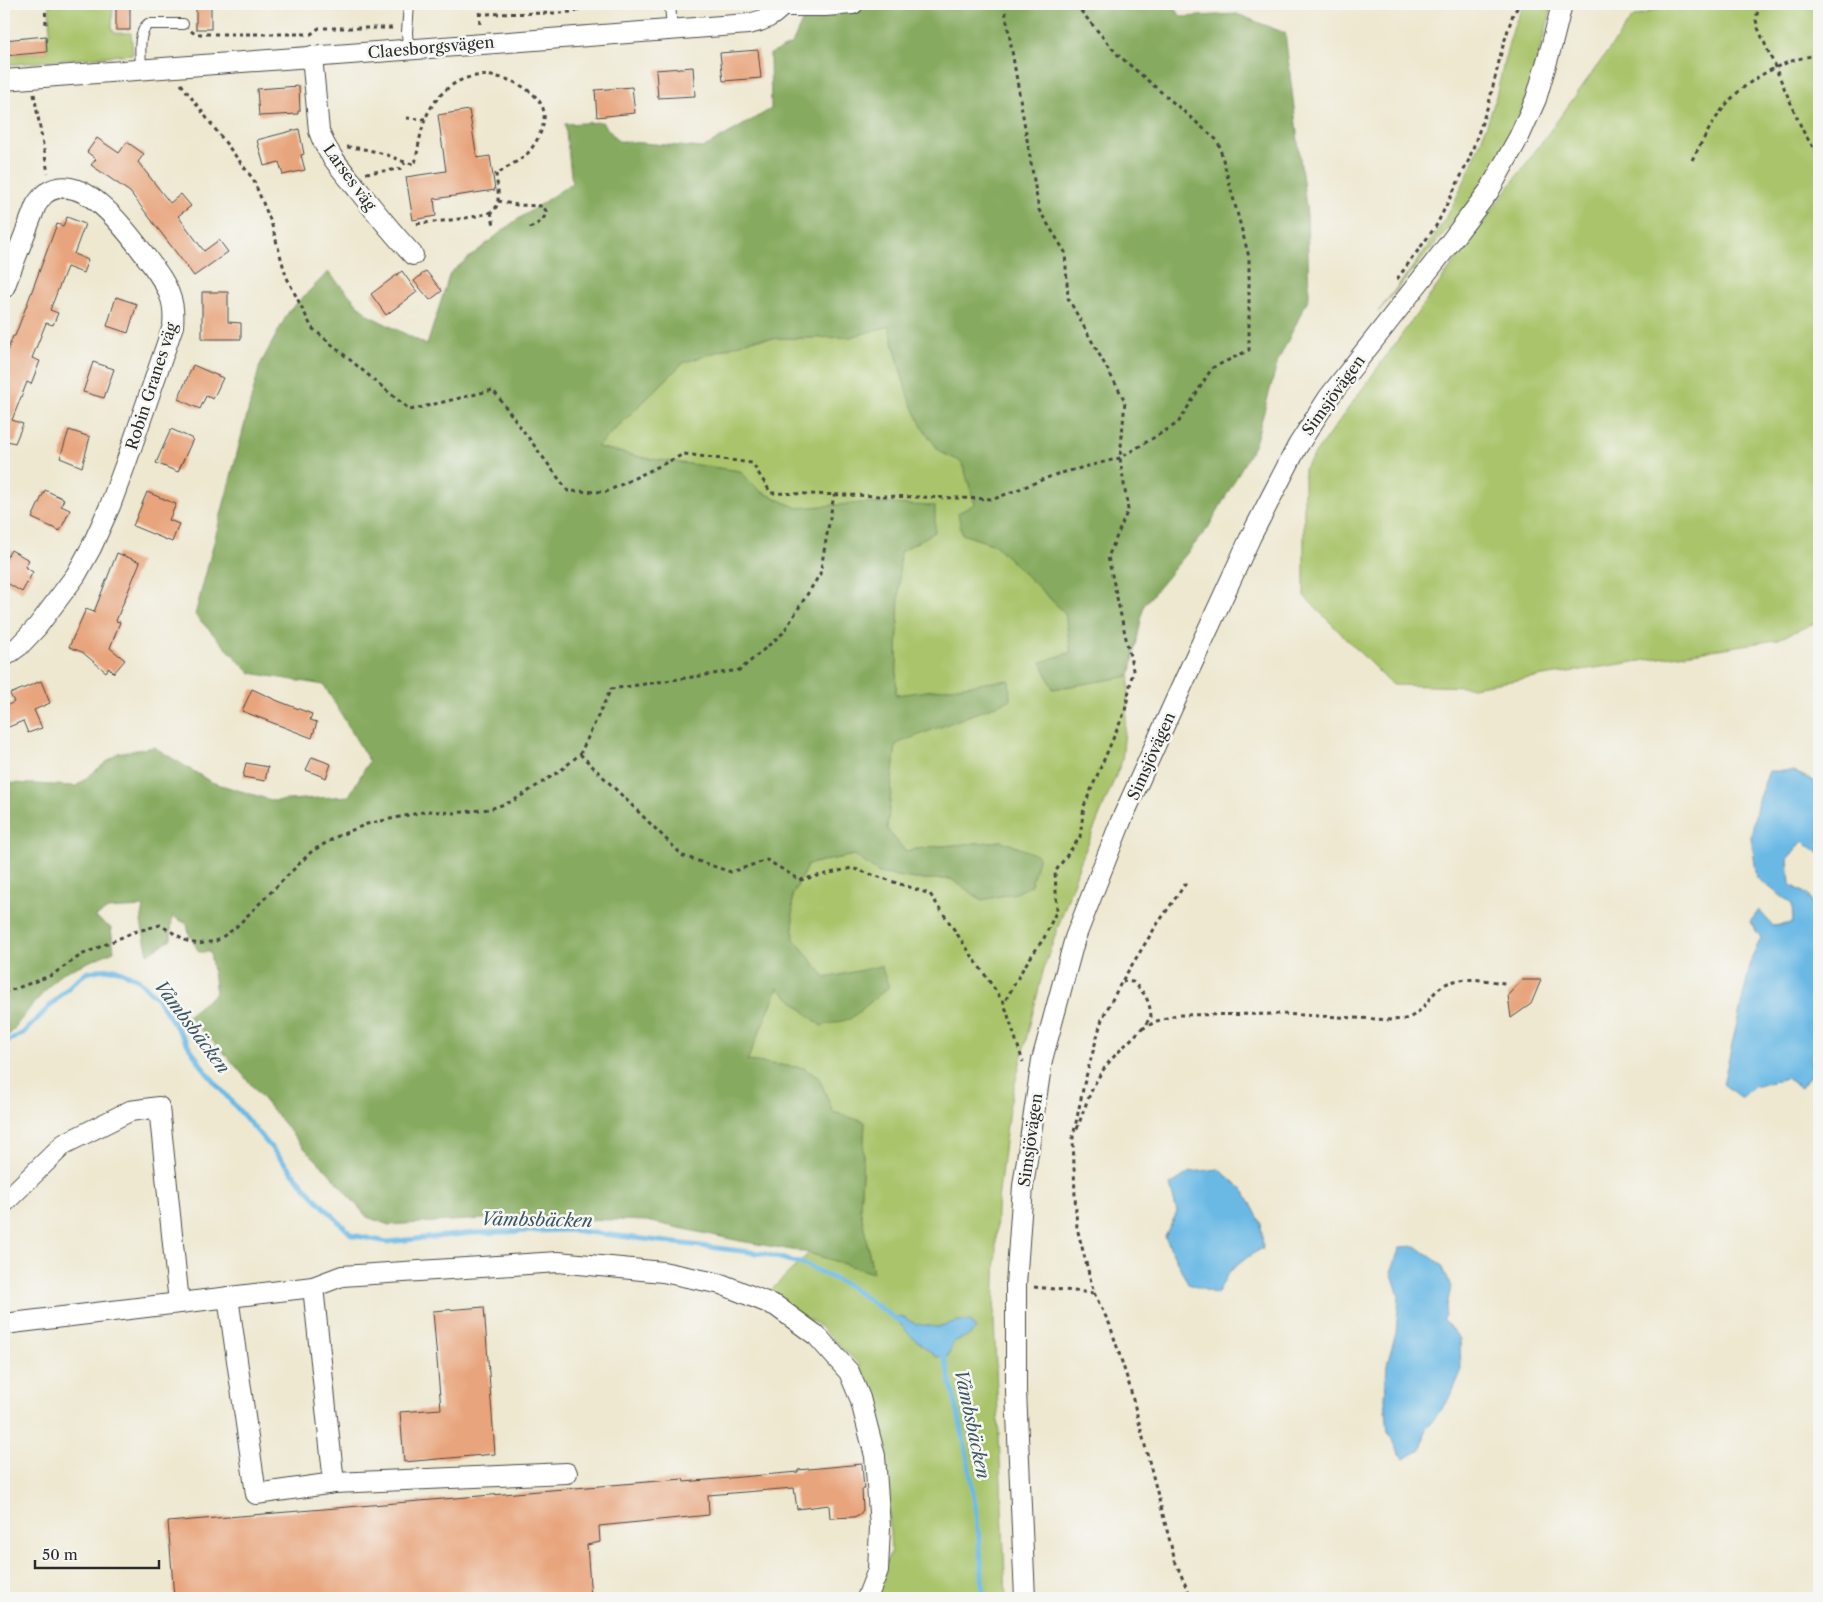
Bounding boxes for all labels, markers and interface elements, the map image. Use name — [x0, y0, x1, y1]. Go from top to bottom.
street label: Claesborgsvägen — [367, 32, 495, 62]
street label: Larses väg — [319, 140, 381, 215]
street label: Robin Granes väg — [121, 319, 181, 452]
street label: Simsjövägen — [1297, 351, 1369, 439]
street label: Simsjövägen — [1123, 709, 1179, 803]
water label: Våmbsbäcken — [150, 976, 234, 1078]
street label: Simsjövägen — [1014, 1092, 1046, 1188]
water label: Våmbsbäcken — [481, 1208, 593, 1232]
water label: Våmbsbäcken — [950, 1367, 994, 1481]
scale bar — [35, 1537, 159, 1569]
text: 50 m — [42, 1545, 78, 1564]

